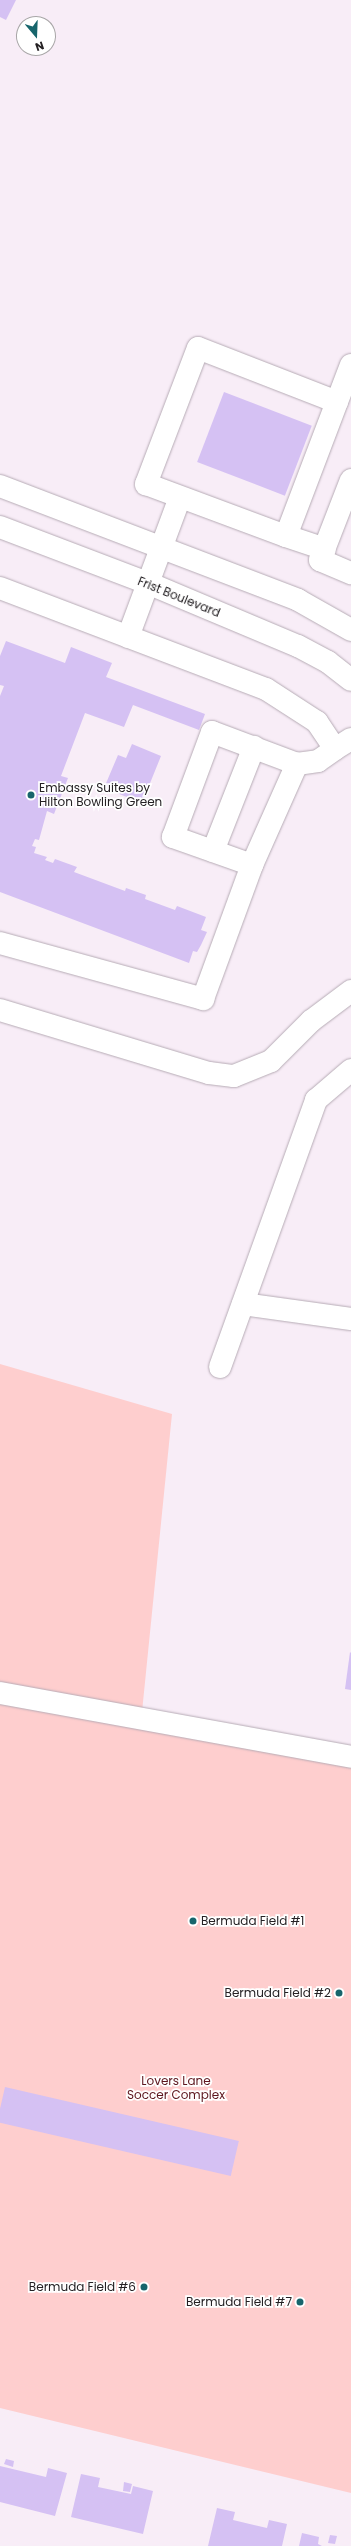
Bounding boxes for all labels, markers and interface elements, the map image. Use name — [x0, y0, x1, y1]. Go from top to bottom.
north arrow — [16, 16, 56, 56]
text: N — [33, 37, 46, 55]
street label: Frist Boulevard — [136, 574, 222, 620]
place label: Embassy Suites by Hilton Bowling Green — [39, 781, 162, 809]
marker: Embassy Suites by Hilton Bowling Green — [26, 790, 36, 800]
place label: Bermuda Field #1 — [201, 1914, 304, 1928]
marker: Bermuda Field #1 — [188, 1916, 198, 1926]
place label: Bermuda Field #2 — [225, 1986, 331, 2000]
marker: Bermuda Field #2 — [334, 1988, 344, 1998]
park label: Lovers Lane Soccer Complex — [127, 2074, 225, 2102]
place label: Bermuda Field #6 — [29, 2280, 136, 2294]
marker: Bermuda Field #6 — [139, 2282, 149, 2292]
place label: Bermuda Field #7 — [186, 2295, 292, 2309]
marker: Bermuda Field #7 — [295, 2297, 305, 2307]

